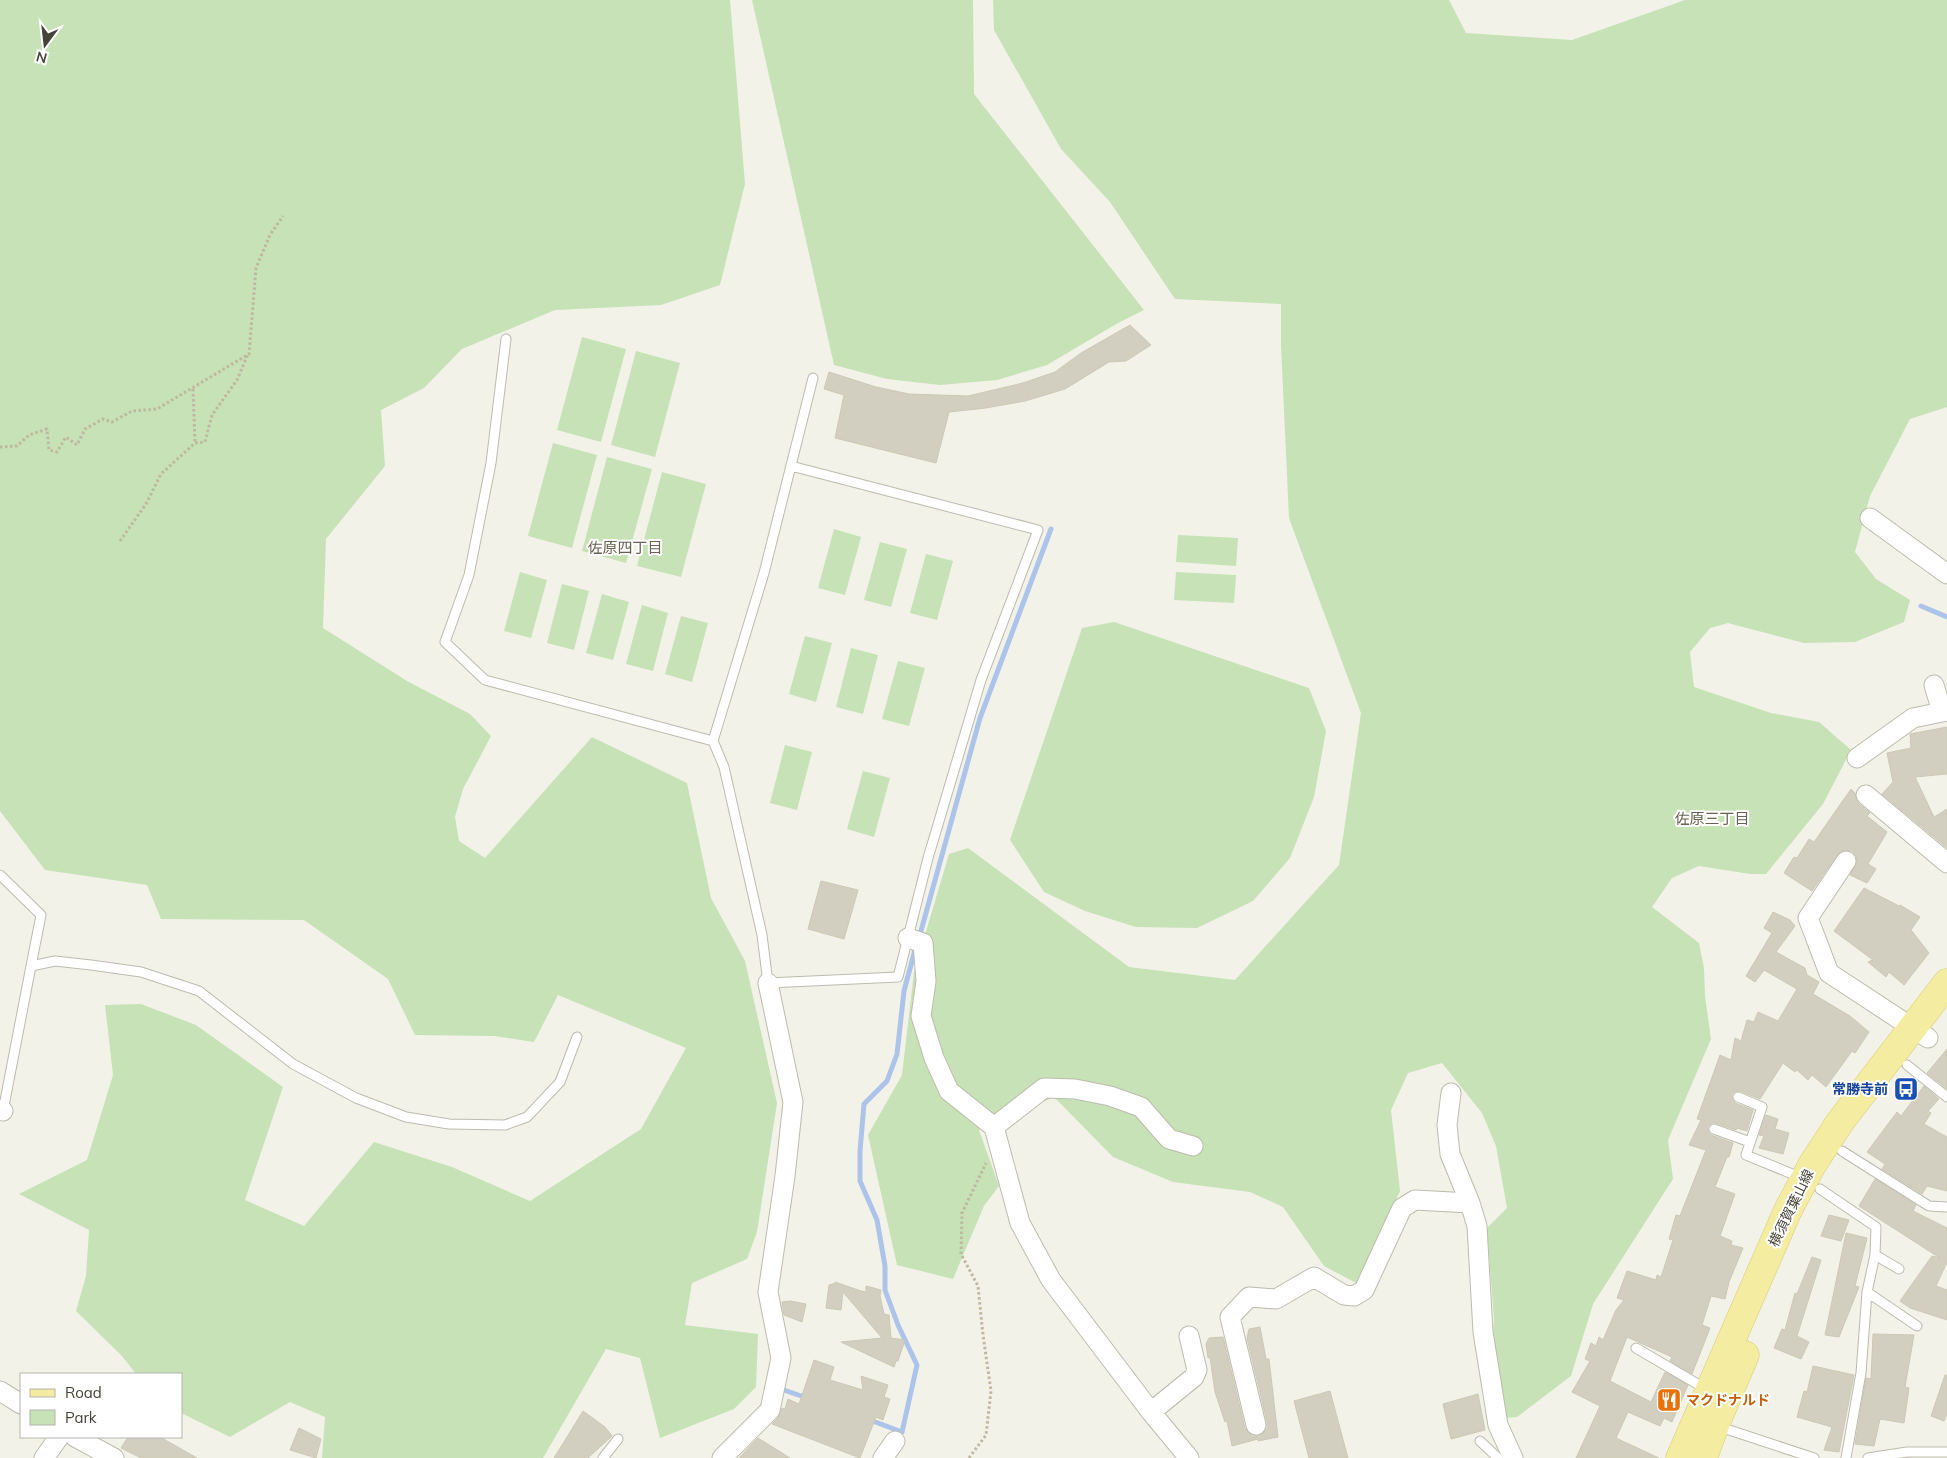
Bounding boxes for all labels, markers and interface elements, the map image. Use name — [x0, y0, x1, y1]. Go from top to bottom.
north arrow — [20, 20, 70, 70]
text: N — [34, 47, 49, 68]
district label: 佐原四丁目 — [587, 538, 663, 557]
district label: 佐原三丁目 — [1674, 809, 1750, 828]
bus stop icon: 常勝寺前 — [1893, 1076, 1919, 1102]
place label: 常勝寺前 — [1832, 1080, 1888, 1098]
street label: 横須賀葉山線 — [1764, 1166, 1818, 1250]
legend — [20, 1373, 182, 1438]
text: Road — [65, 1383, 102, 1402]
restaurant icon: マクドナルド — [1656, 1387, 1682, 1413]
place label: マクドナルド — [1686, 1391, 1770, 1409]
text: Park — [65, 1408, 97, 1427]

